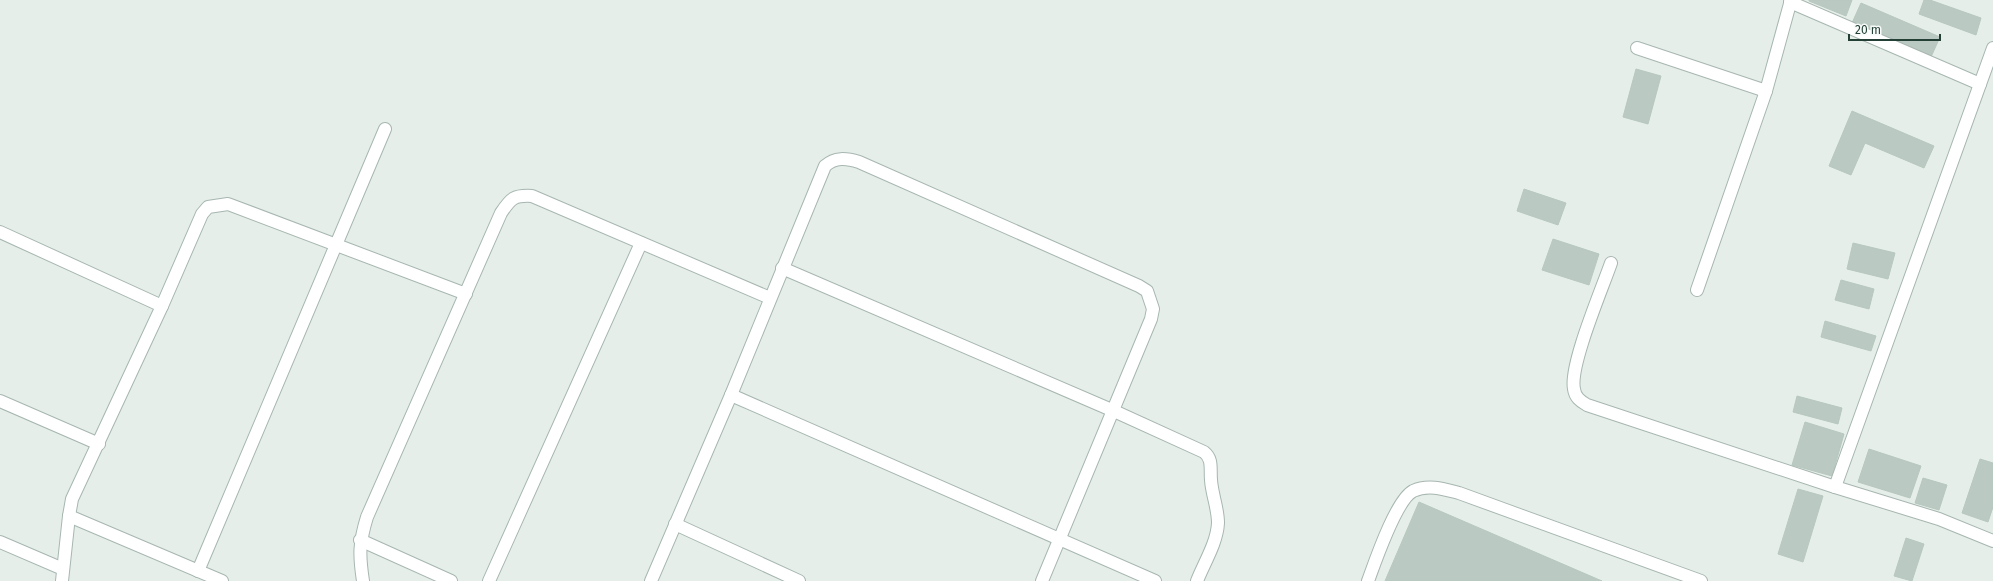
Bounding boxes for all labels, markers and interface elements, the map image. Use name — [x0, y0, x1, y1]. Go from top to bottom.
scale bar — [1849, 16, 1940, 42]
text: 20 m — [1855, 23, 1881, 37]

